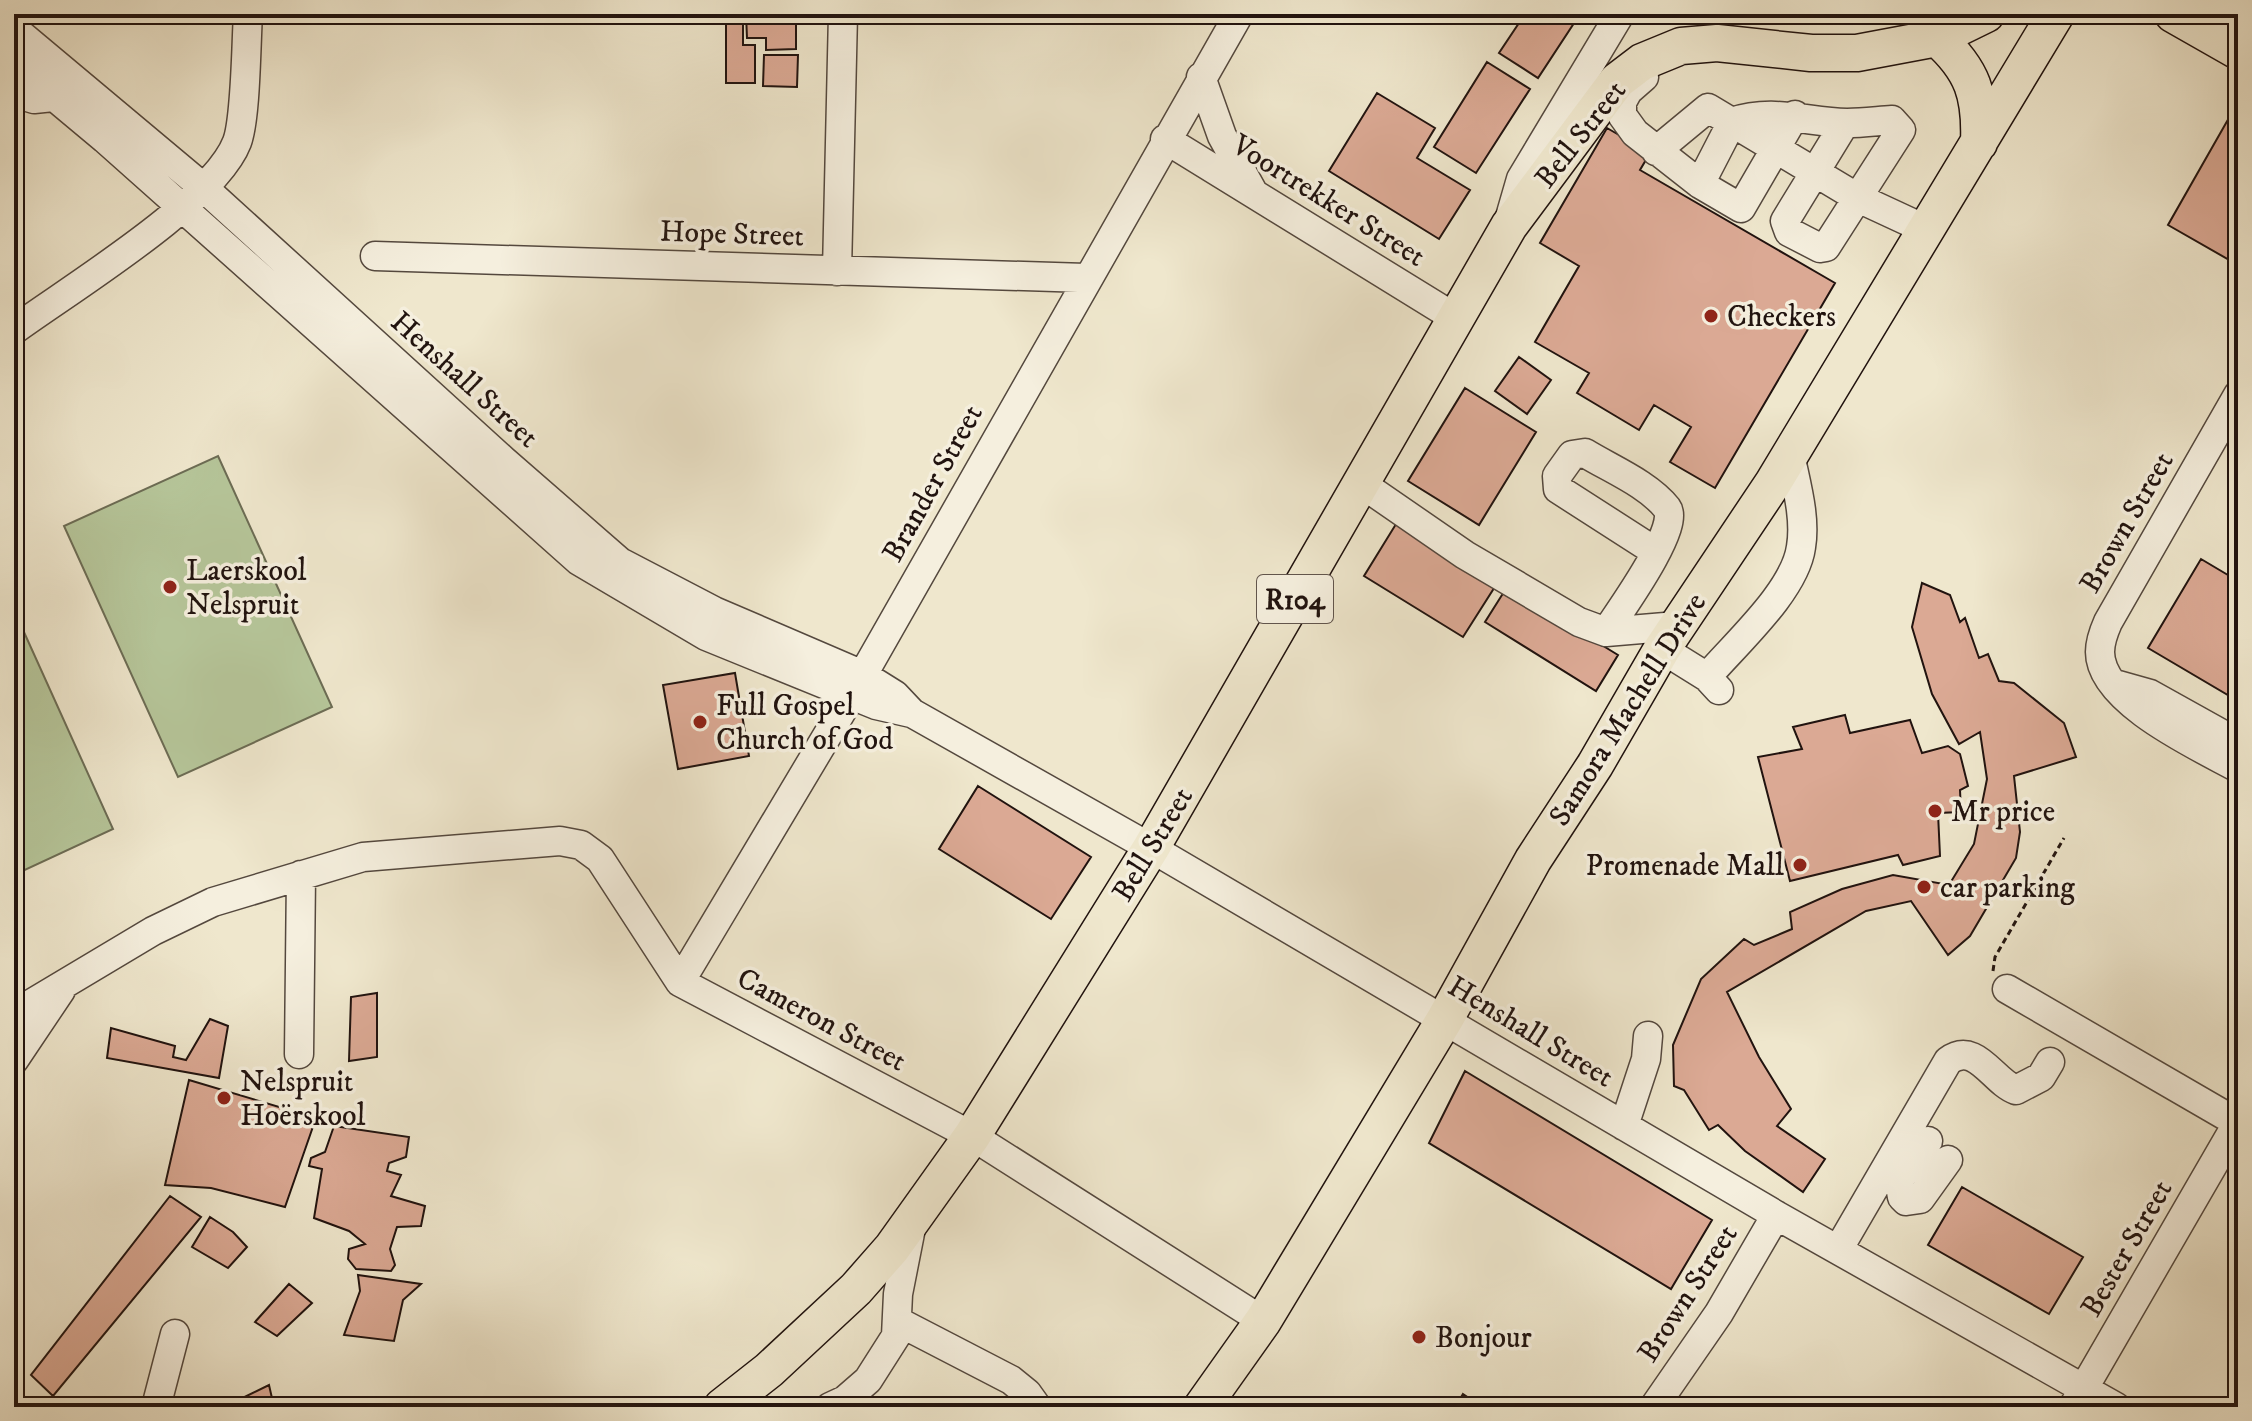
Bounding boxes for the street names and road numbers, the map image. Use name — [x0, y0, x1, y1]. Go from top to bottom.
street label: Bell Street — [1528, 74, 1635, 196]
street label: Voortrekker Street — [1224, 126, 1432, 276]
street label: Hope Street — [659, 213, 805, 256]
street label: Henshall Street — [382, 304, 546, 456]
street label: Brander Street — [875, 399, 992, 569]
street label: Brown Street — [2072, 446, 2183, 600]
road number: R104 — [1257, 575, 1333, 623]
street label: Samora Machell Drive — [1542, 586, 1715, 833]
street label: Bell Street — [1105, 781, 1202, 909]
street label: Cameron Street — [730, 960, 912, 1080]
street label: Henshall Street — [1441, 968, 1620, 1096]
street label: Bester Street — [2073, 1174, 2181, 1324]
street label: Brown Street — [1630, 1218, 1746, 1370]

